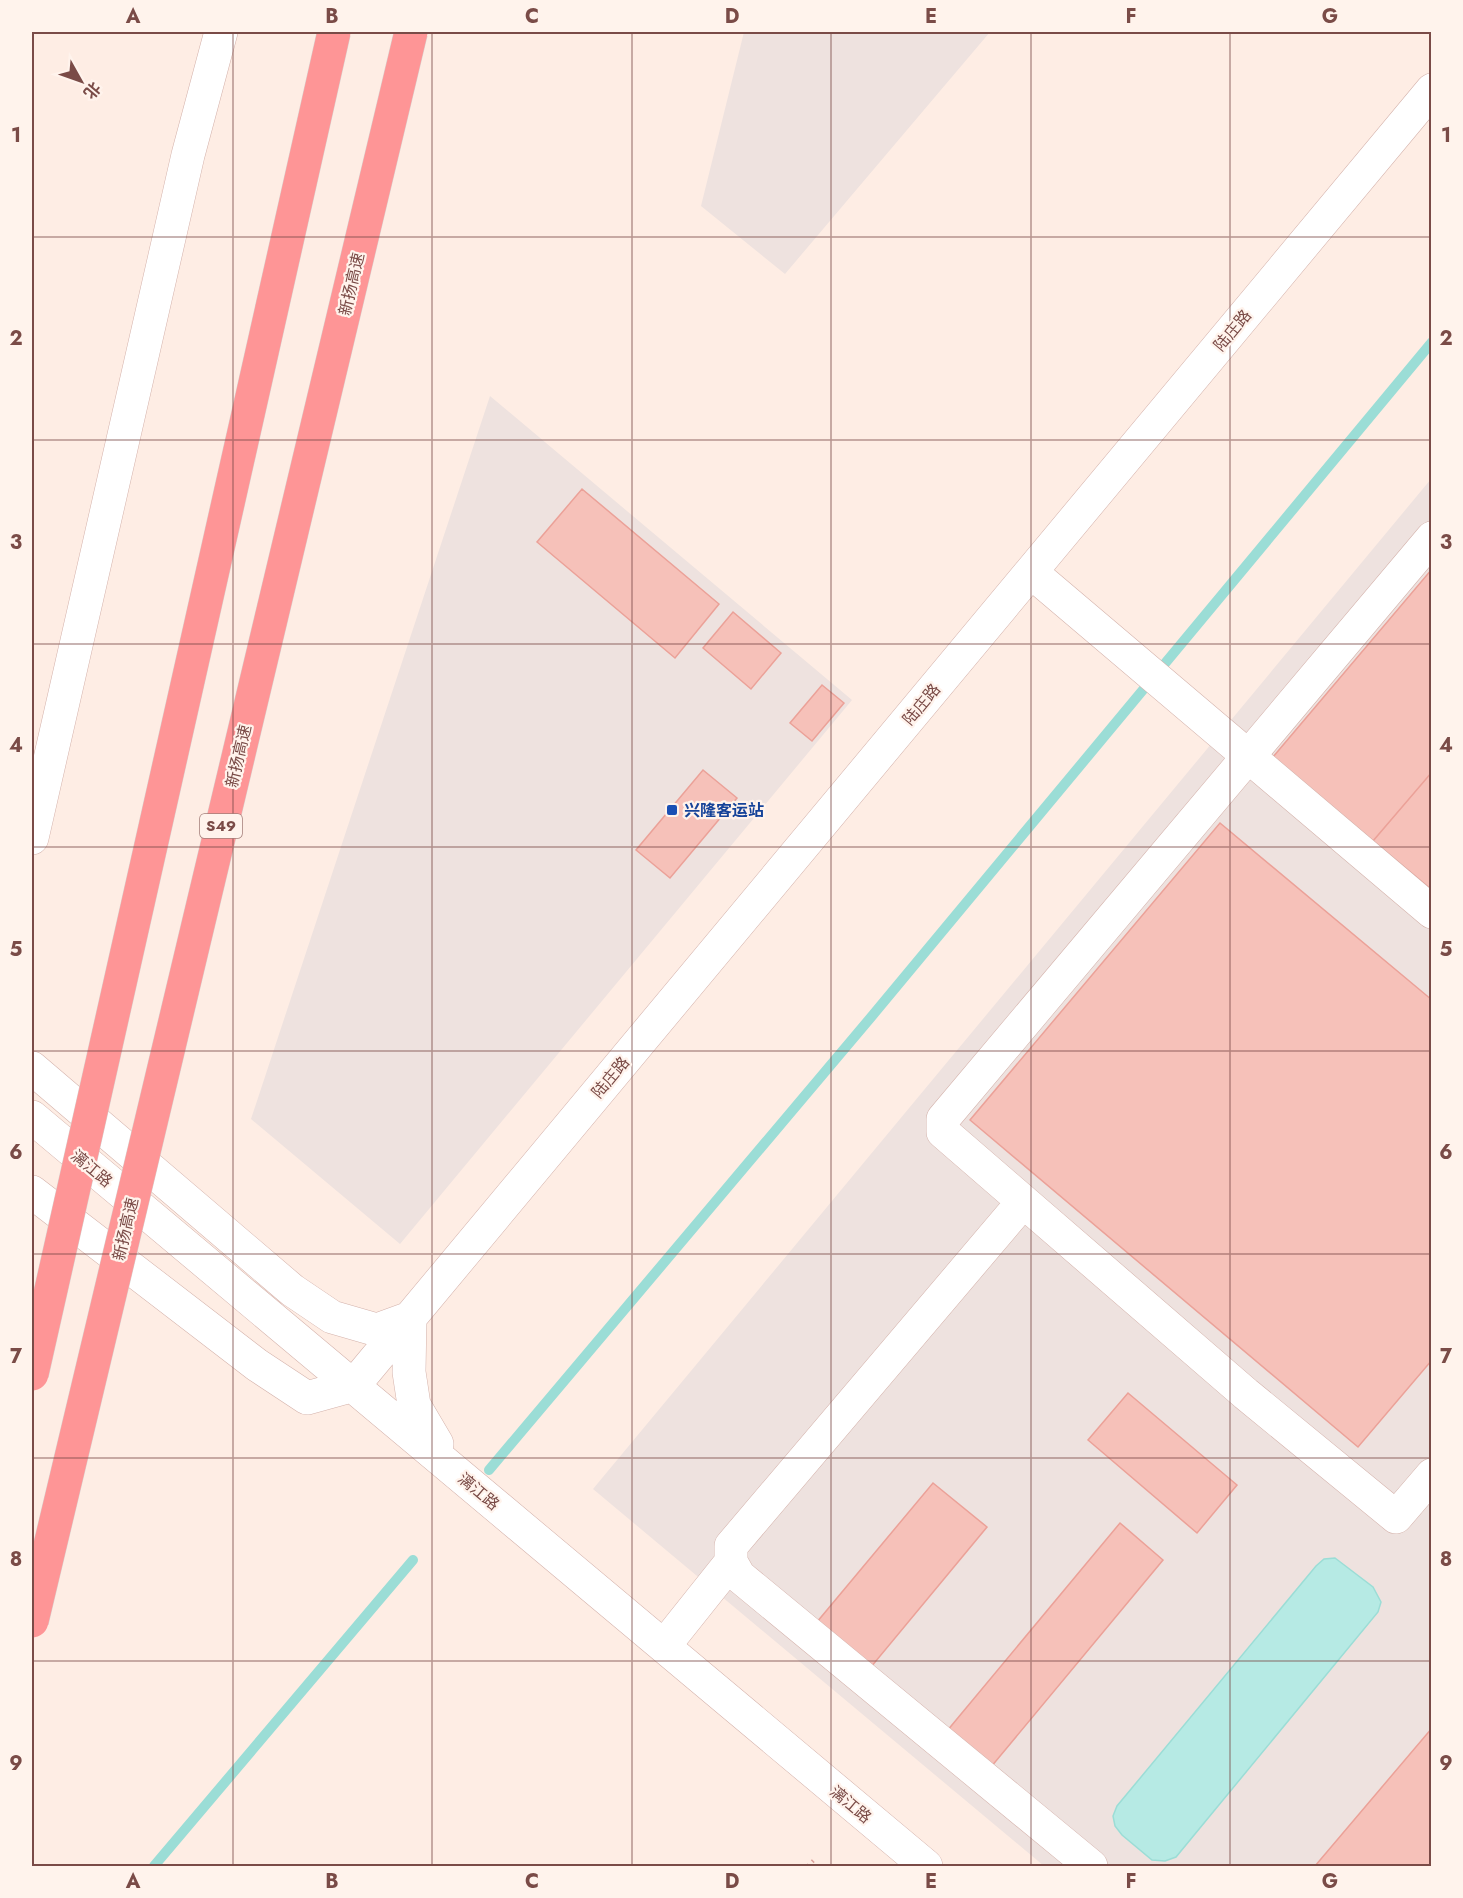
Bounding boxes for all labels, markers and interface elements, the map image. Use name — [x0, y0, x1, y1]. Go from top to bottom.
text: A — [125, 2, 141, 31]
text: B — [325, 2, 339, 31]
text: C — [525, 2, 539, 31]
text: D — [725, 2, 739, 31]
text: E — [925, 2, 937, 31]
text: F — [1125, 2, 1137, 31]
text: G — [1322, 2, 1338, 31]
north arrow — [51, 51, 111, 111]
text: 北 — [78, 77, 106, 104]
text: 1 — [11, 121, 21, 150]
text: 1 — [1441, 121, 1451, 150]
street label: 新扬高速 — [333, 250, 370, 318]
street label: 陆庄路 — [1208, 305, 1257, 356]
text: 2 — [9, 324, 23, 353]
text: 2 — [1439, 324, 1453, 353]
text: 3 — [10, 528, 22, 557]
text: 3 — [1440, 528, 1452, 557]
street label: 陆庄路 — [897, 679, 946, 730]
street label: 新扬高速 — [220, 722, 257, 790]
text: 4 — [9, 731, 23, 760]
text: 4 — [1439, 731, 1453, 760]
place label: 兴隆客运站 — [684, 799, 764, 822]
marker: 兴隆客运站 — [665, 803, 679, 817]
road number: S49 — [200, 814, 242, 838]
text: 5 — [10, 935, 23, 964]
text: 5 — [1440, 935, 1453, 964]
street label: 陆庄路 — [586, 1052, 635, 1103]
text: 6 — [9, 1138, 23, 1167]
text: 6 — [1439, 1138, 1453, 1167]
street label: 漓江路 — [66, 1144, 117, 1193]
street label: 新扬高速 — [107, 1195, 144, 1263]
text: 7 — [10, 1342, 23, 1371]
text: 7 — [1440, 1342, 1453, 1371]
street label: 漓江路 — [453, 1467, 504, 1516]
text: 8 — [10, 1545, 22, 1574]
text: 8 — [1440, 1545, 1452, 1574]
text: 9 — [9, 1749, 23, 1778]
text: 9 — [1439, 1749, 1453, 1778]
street label: 漓江路 — [825, 1780, 876, 1829]
text: A — [125, 1867, 141, 1896]
text: B — [325, 1867, 339, 1896]
text: C — [525, 1867, 539, 1896]
text: D — [725, 1867, 739, 1896]
text: E — [925, 1867, 937, 1896]
text: F — [1125, 1867, 1137, 1896]
text: G — [1322, 1867, 1338, 1896]

